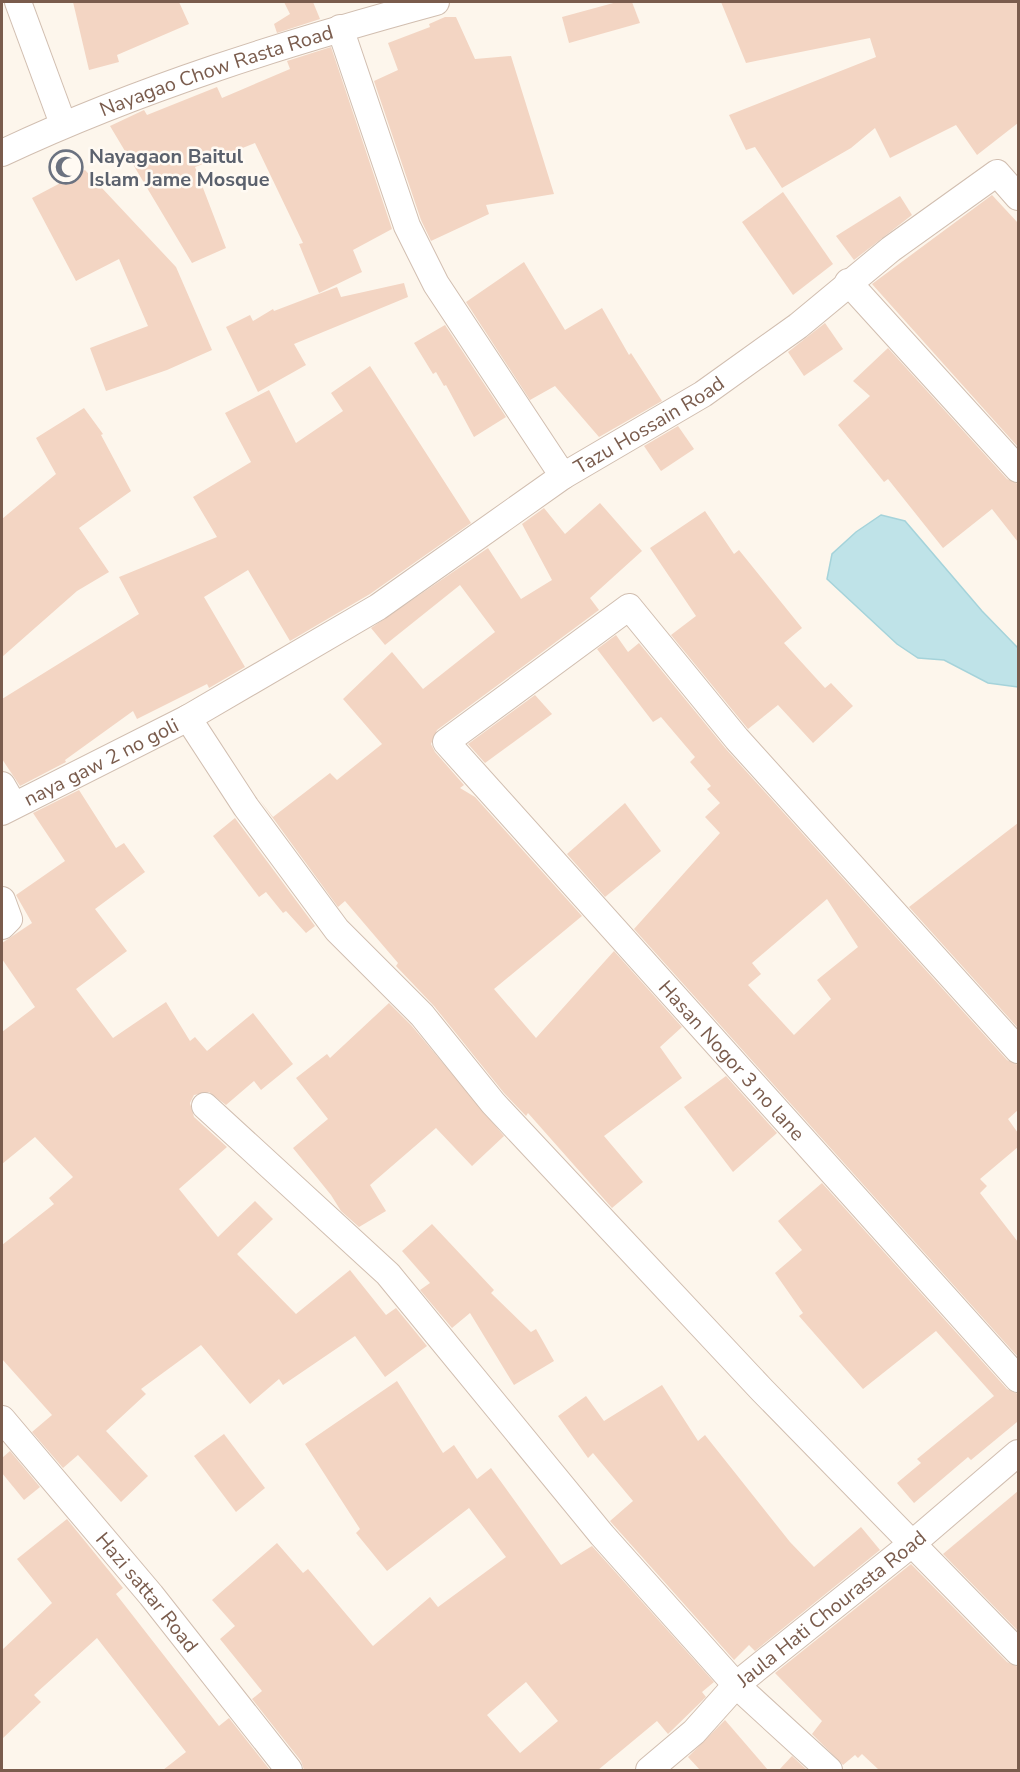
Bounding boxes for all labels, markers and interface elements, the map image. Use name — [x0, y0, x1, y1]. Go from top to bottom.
street label: Nayagao Chow Rasta Road — [96, 18, 336, 123]
place label: Nayagaon Baitul Islam Jame Mosque — [89, 143, 270, 193]
mosque icon: Nayagaon Baitul Islam Jame Mosque — [48, 149, 84, 185]
street label: Tazu Hossain Road — [569, 370, 730, 480]
street label: naya gaw 2 no goli — [19, 712, 183, 812]
street label: Hasan Nogor 3 no lane — [653, 974, 811, 1146]
street label: Jaula Hati Chourasta Road — [730, 1524, 932, 1694]
street label: Hazi sattar Road — [90, 1526, 205, 1658]

